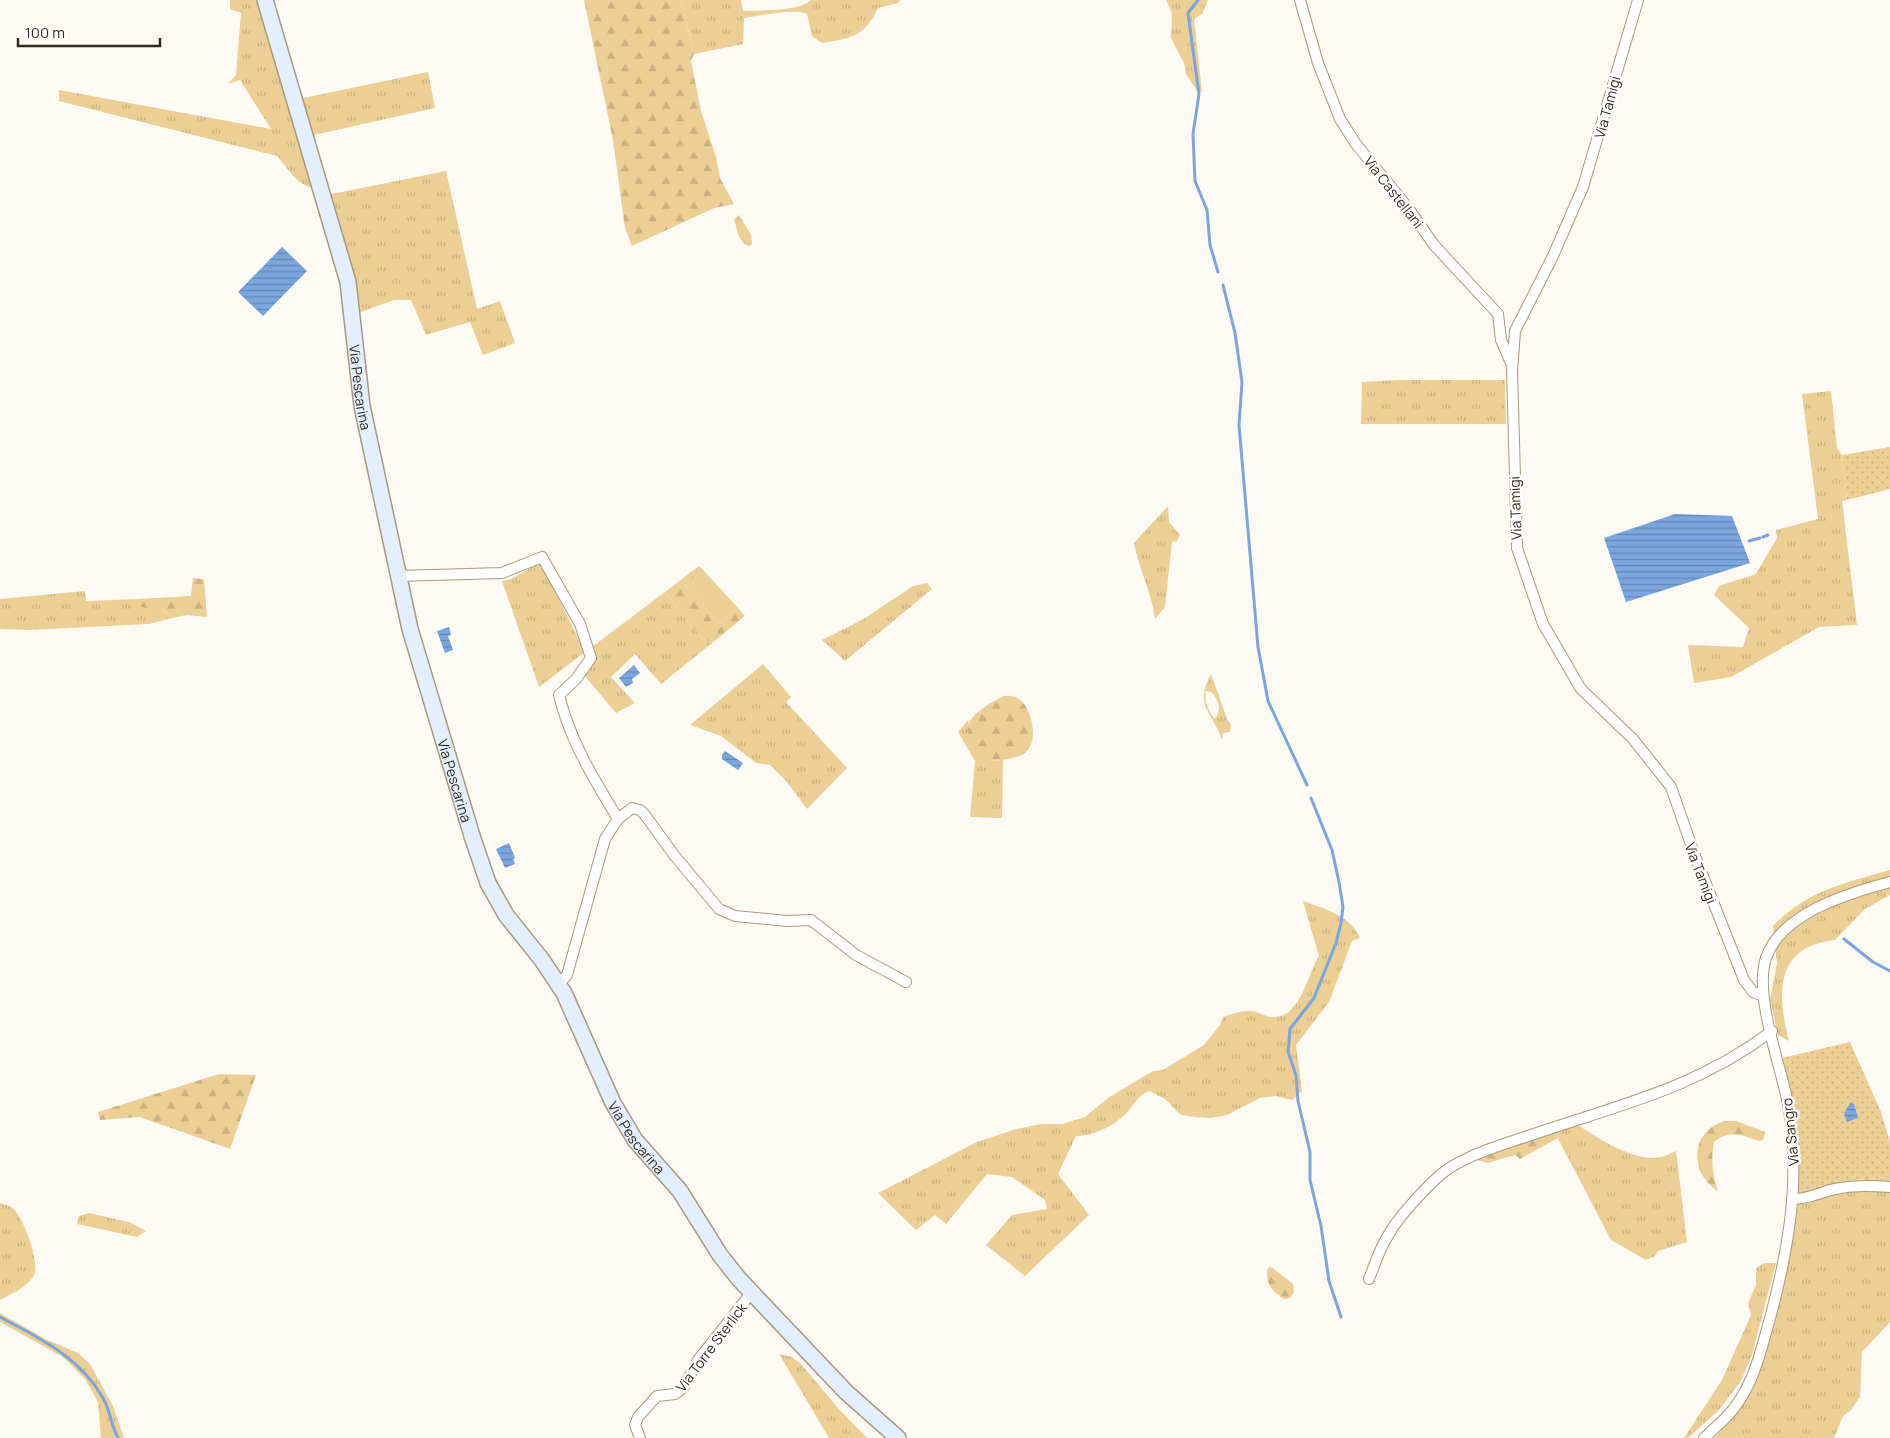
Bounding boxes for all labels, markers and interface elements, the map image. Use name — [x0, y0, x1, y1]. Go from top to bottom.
scale bar — [18, 15, 160, 47]
text: 100 m — [25, 22, 65, 43]
street label: Via Tamigi — [1590, 74, 1624, 140]
street label: Via Castellani — [1360, 152, 1428, 232]
street label: Via Pescarina — [346, 344, 376, 432]
street label: Via Tamigi — [1504, 476, 1526, 540]
street label: Via Pescarina — [434, 737, 477, 824]
street label: Via Tamigi — [1681, 840, 1721, 906]
street label: Via Pescarina — [604, 1097, 670, 1178]
street label: Via Sangro — [1777, 1097, 1803, 1167]
street label: Via Torre Sterlick — [671, 1298, 751, 1395]

